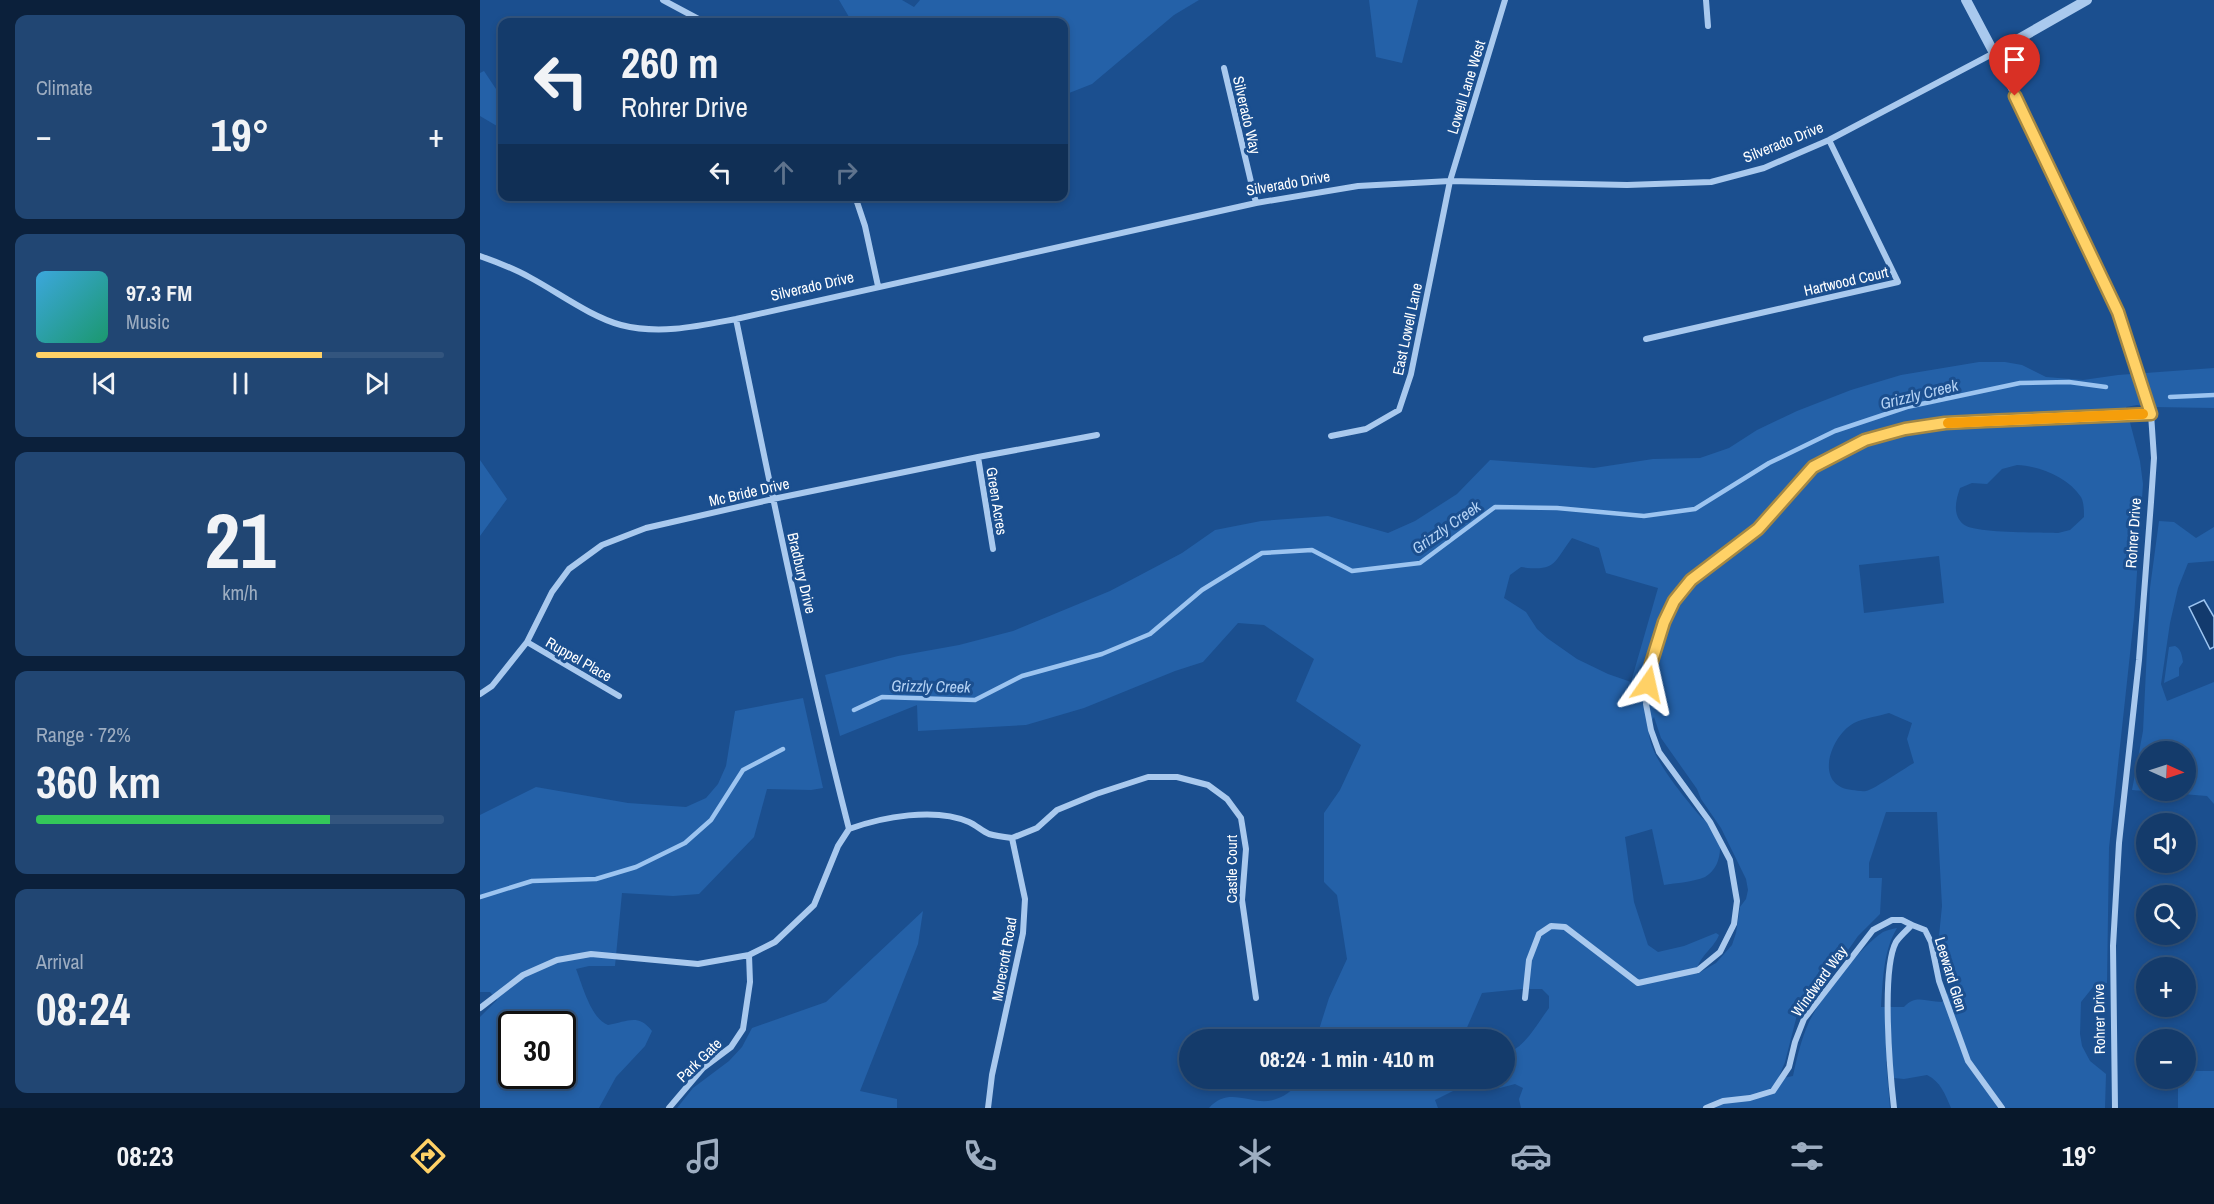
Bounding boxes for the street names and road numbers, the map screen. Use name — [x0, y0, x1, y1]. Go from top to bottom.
street label: Lowell Lane West — [1442, 37, 1490, 136]
street label: Silverado Way — [1228, 74, 1266, 157]
street label: Silverado Drive — [1740, 116, 1826, 168]
street label: Silverado Drive — [1244, 165, 1332, 201]
street label: Hartwood Court — [1802, 261, 1891, 301]
street label: Silverado Drive — [768, 266, 856, 306]
street label: East Lowell Lane — [1387, 281, 1427, 377]
street label: Green Acres — [981, 466, 1013, 536]
street label: Mc Bride Drive — [707, 473, 791, 511]
street label: Rohrer Drive — [2120, 497, 2146, 569]
street label: Bradbury Drive — [782, 530, 822, 616]
street label: Ruppel Place — [542, 632, 616, 686]
street label: Castle Court — [1221, 834, 1242, 903]
street label: Morecroft Road — [986, 915, 1022, 1003]
street label: Leeward Glen — [1930, 934, 1972, 1014]
street label: Windward Way — [1786, 941, 1852, 1021]
street label: Rohrer Drive — [2088, 983, 2110, 1054]
street label: Park Gate — [672, 1033, 726, 1087]

